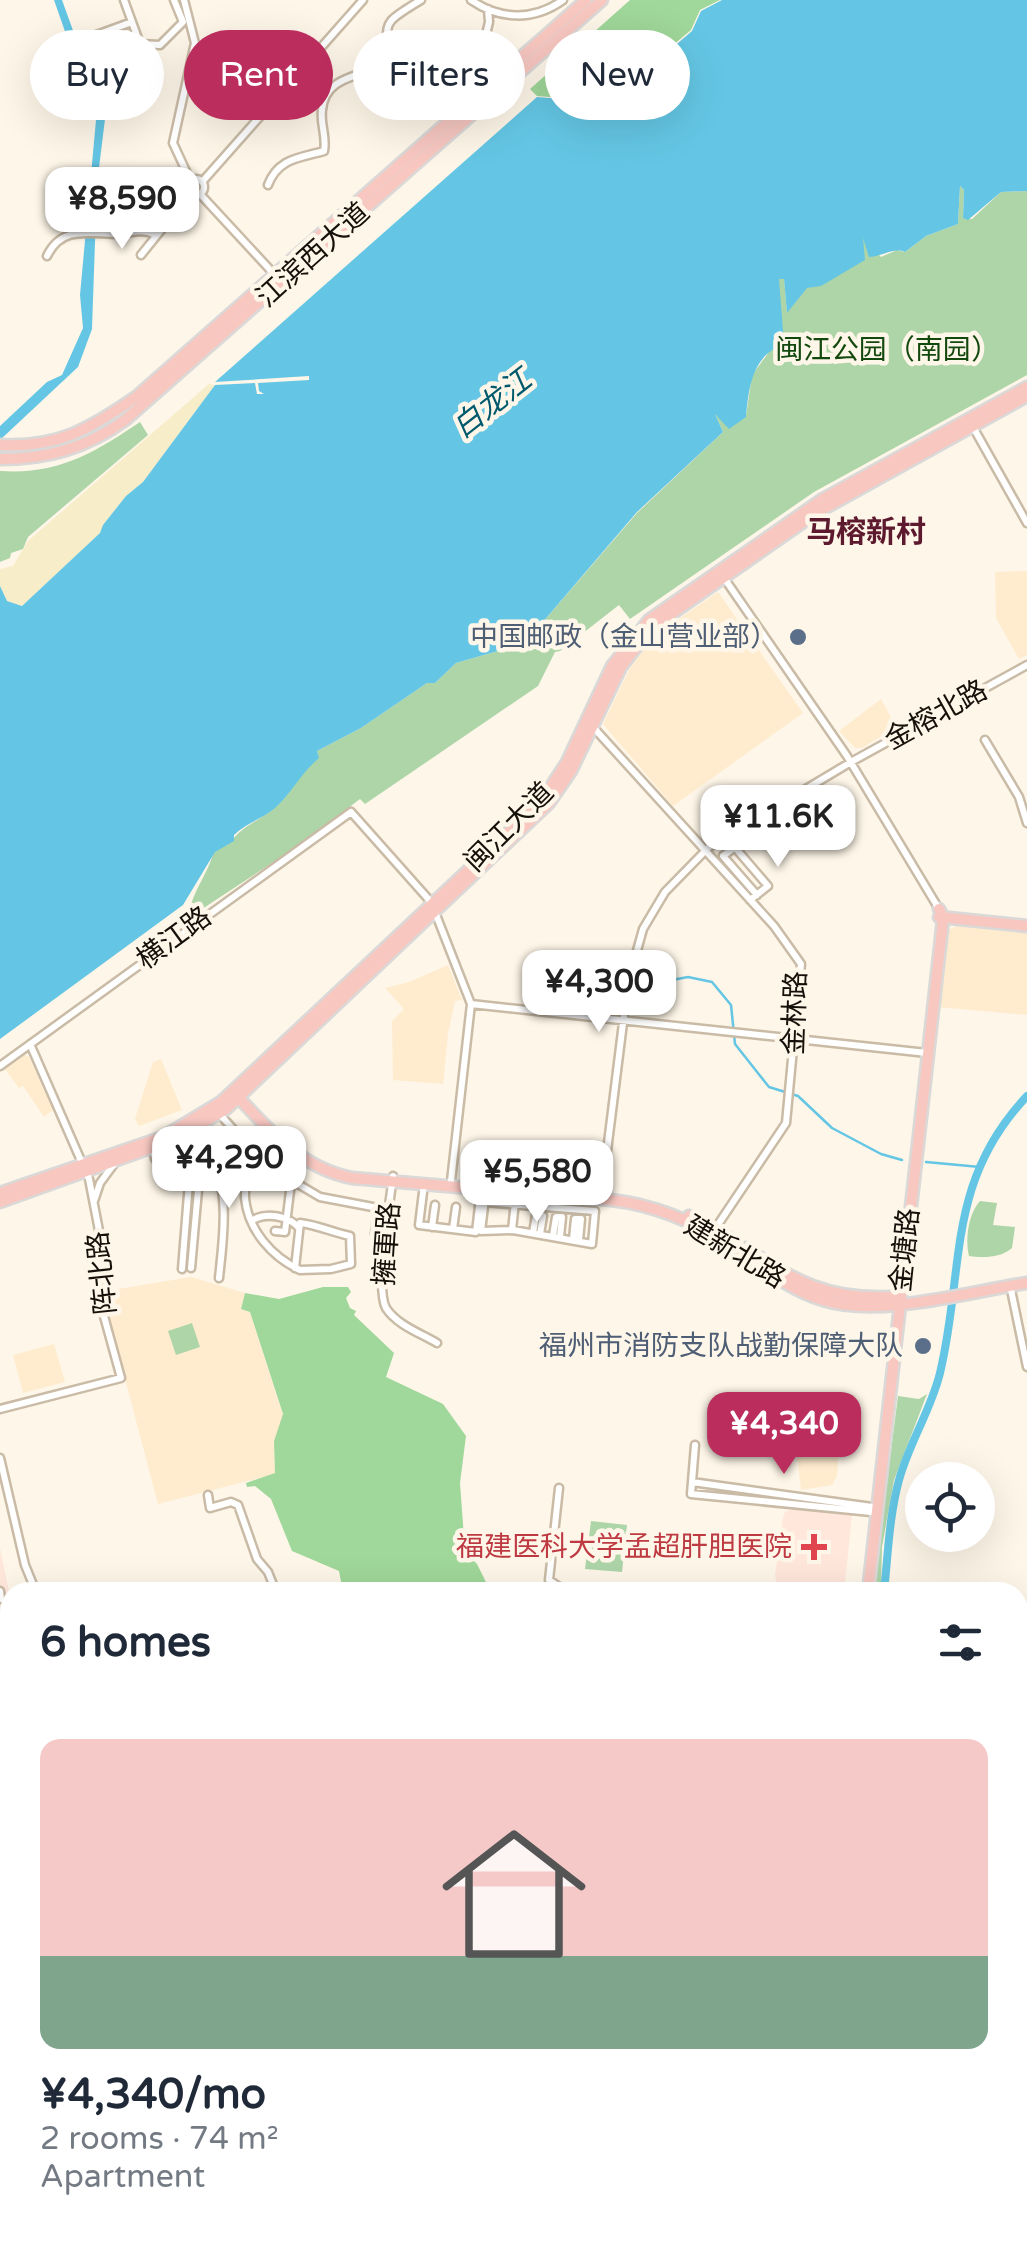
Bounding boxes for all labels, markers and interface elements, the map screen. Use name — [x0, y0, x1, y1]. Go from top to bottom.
chip: Buy — [30, 30, 164, 120]
chip: Rent — [184, 30, 333, 120]
chip: Filters — [353, 30, 525, 120]
chip: New — [545, 30, 690, 120]
pin: ¥8,590 — [41, 167, 203, 252]
text: ¥8,590 — [67, 180, 177, 218]
street label: 江滨西大道 — [250, 196, 376, 314]
park label: 闽江公园（南园） — [775, 333, 999, 367]
water label: 白龙江 — [445, 360, 541, 446]
district label: 马榕新村 — [806, 514, 926, 551]
place label: 中国邮政（金山营业部） — [470, 620, 778, 654]
marker: 中国邮政（金山营业部） — [787, 626, 809, 648]
street label: 金榕北路 — [879, 673, 993, 757]
street label: 闽江大道 — [457, 775, 561, 879]
pin: ¥11.6K — [697, 785, 859, 870]
text: ¥11.6K — [722, 798, 834, 836]
street label: 横江路 — [130, 900, 218, 976]
pin: ¥4,300 — [518, 950, 680, 1035]
text: ¥4,300 — [544, 963, 654, 1001]
street label: 金林路 — [777, 970, 813, 1056]
pin: ¥4,290 — [148, 1126, 310, 1211]
text: ¥4,290 — [174, 1139, 284, 1177]
pin: ¥5,580 — [456, 1140, 618, 1225]
text: ¥5,580 — [482, 1153, 592, 1191]
street label: 擁軍路 — [367, 1201, 407, 1287]
street label: 金塘路 — [884, 1206, 926, 1294]
street label: 建新北路 — [678, 1209, 792, 1295]
street label: 阵北路 — [81, 1229, 123, 1317]
place label: 福州市消防支队战勤保障大队 — [539, 1329, 903, 1363]
marker: 福州市消防支队战勤保障大队 — [912, 1335, 934, 1357]
pin: ¥4,340 — [703, 1392, 865, 1477]
text: ¥4,340 — [729, 1405, 839, 1443]
map controls — [905, 1462, 995, 1552]
button: locate — [905, 1462, 995, 1552]
place label: 福建医科大学孟超肝胆医院 — [456, 1530, 792, 1564]
marker: 福建医科大学孟超肝胆医院 — [801, 1534, 827, 1560]
icon: filters — [933, 1615, 988, 1670]
text: 6 homes — [40, 1617, 211, 1668]
icon: home — [424, 1804, 604, 1984]
text: ¥4,340/mo — [40, 2069, 266, 2120]
text: 2 rooms · 74 m² — [40, 2120, 279, 2158]
text: Apartment — [40, 2158, 205, 2196]

